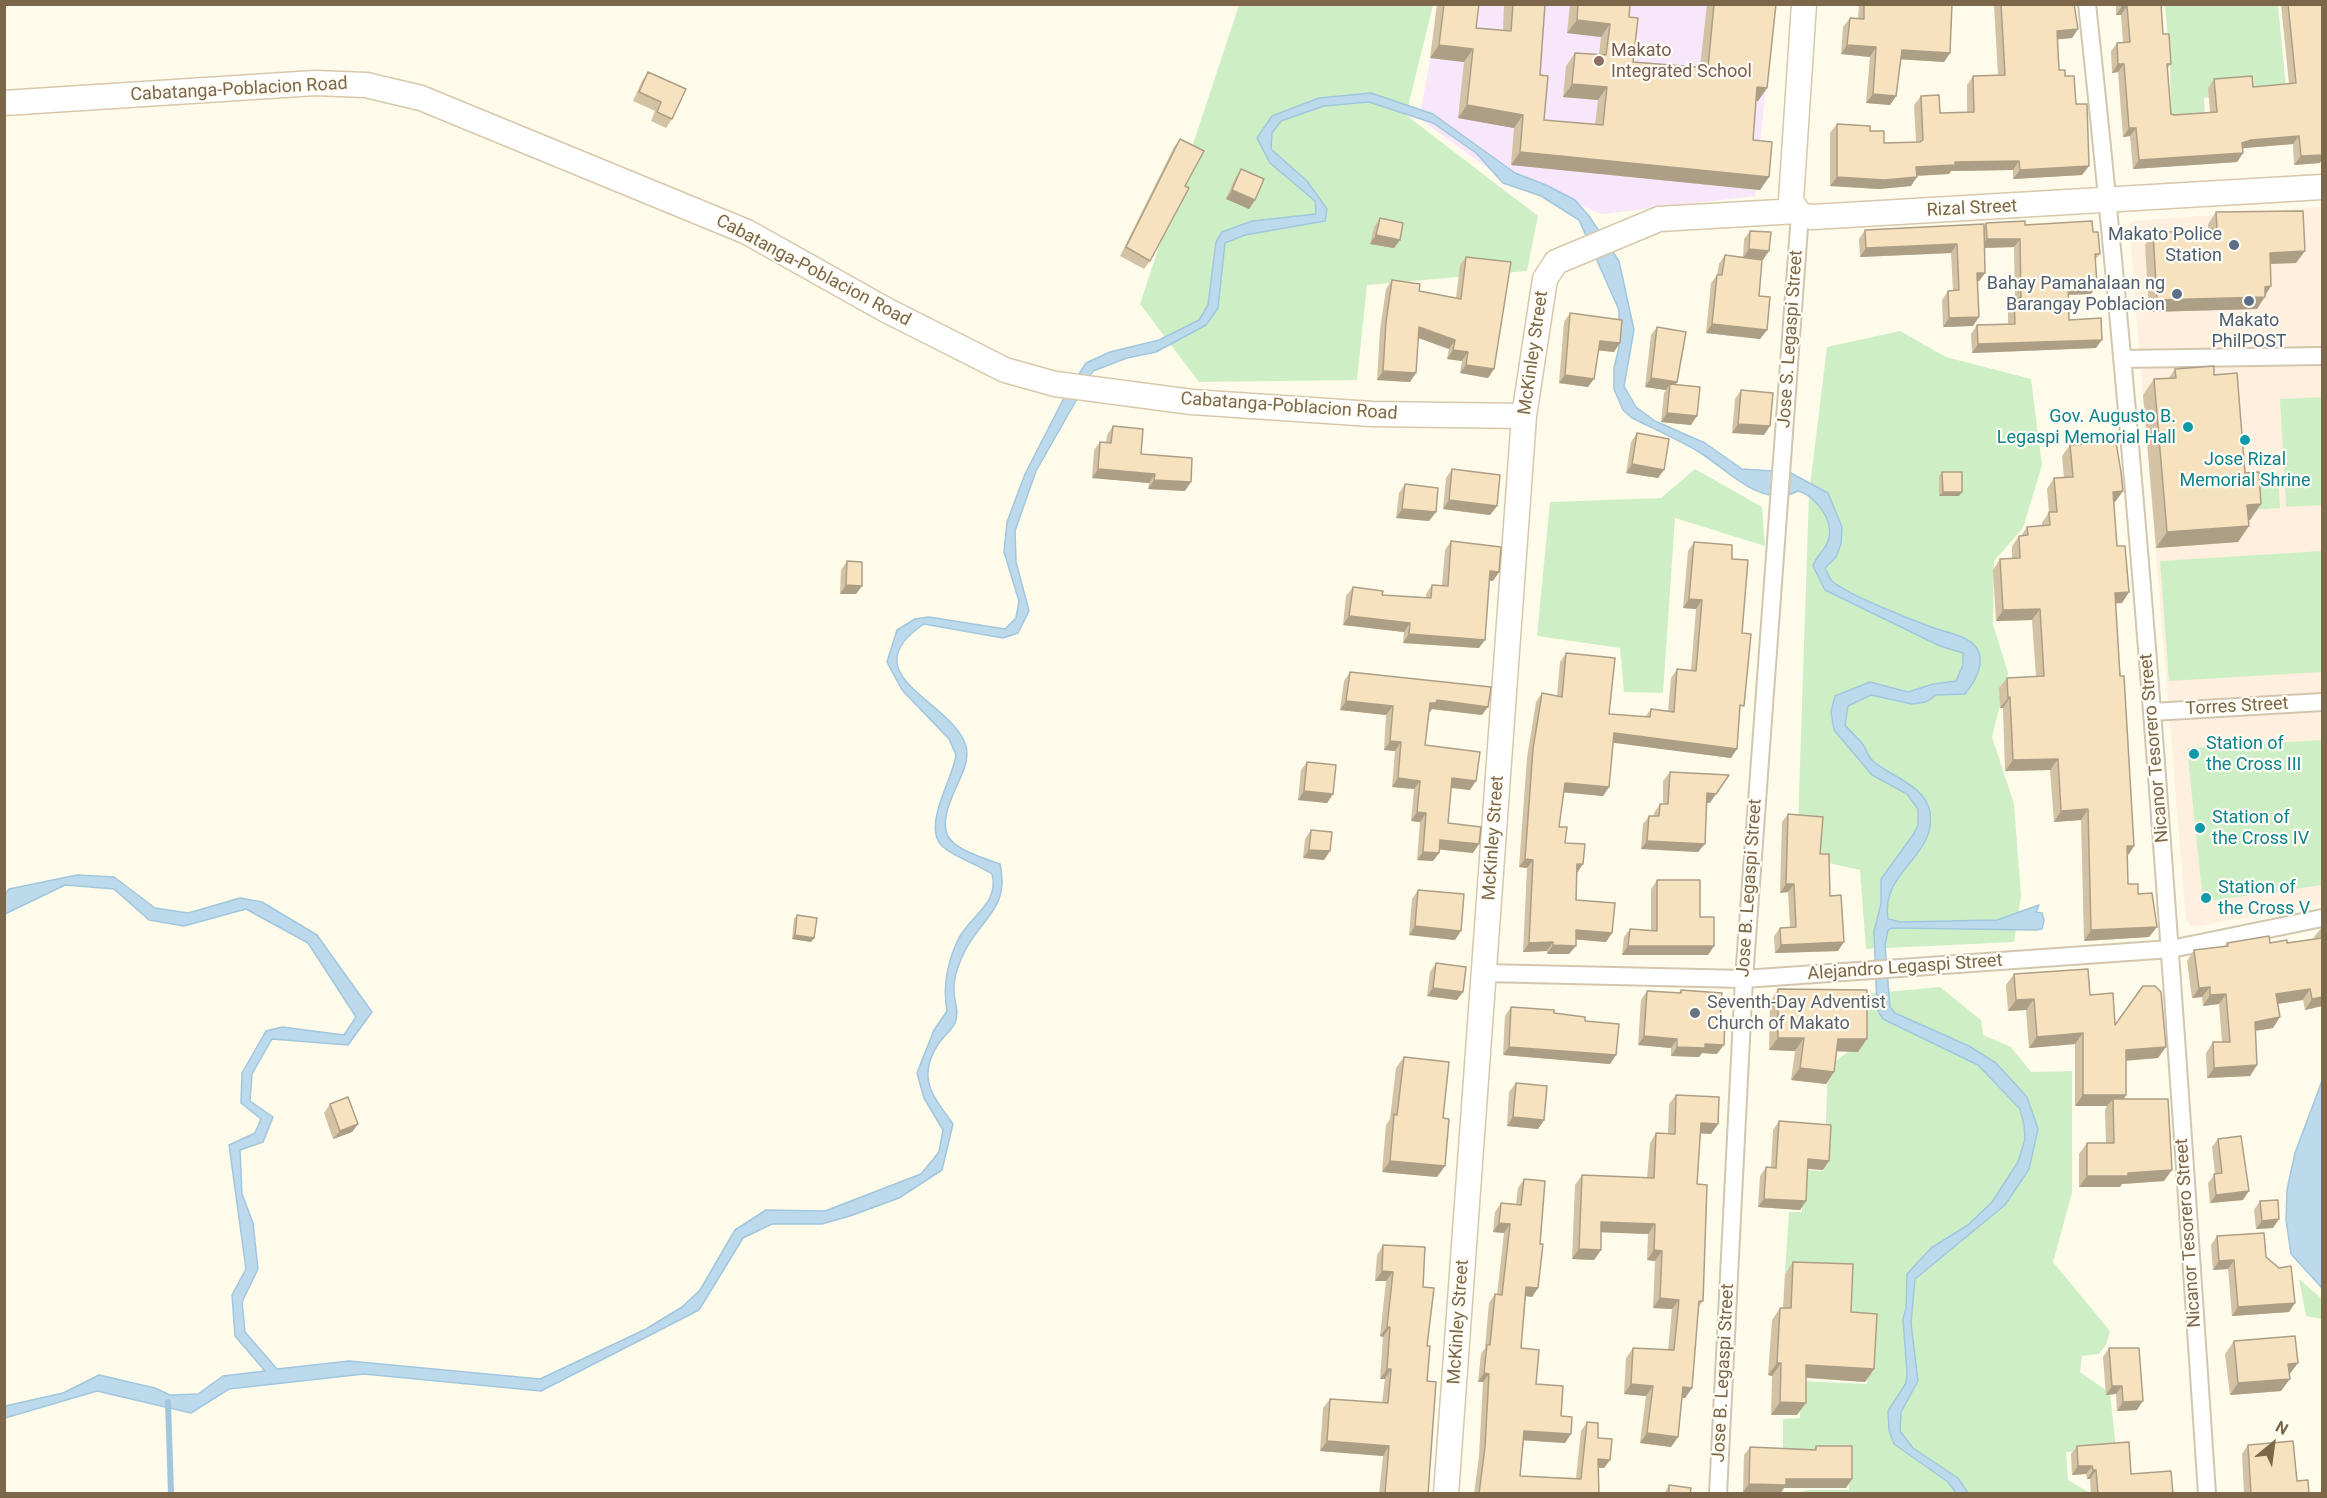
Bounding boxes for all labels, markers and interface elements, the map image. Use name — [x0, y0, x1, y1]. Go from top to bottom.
place label: Makato Integrated School — [1611, 40, 1752, 82]
marker: Makato Integrated School — [1592, 54, 1606, 68]
street label: Cabatanga-Poblacion Road — [130, 74, 348, 106]
street label: Rizal Street — [1926, 196, 2018, 222]
street label: Cabatanga-Poblacion Road — [712, 210, 914, 332]
place label: Makato Police Station — [2108, 224, 2222, 266]
marker: Makato Police Station — [2227, 238, 2241, 252]
street label: Jose S. Legaspi Street — [1774, 249, 1808, 429]
place label: Bahay Pamahalaan ng Barangay Poblacion — [1987, 273, 2165, 316]
marker: Bahay Pamahalaan ng Barangay Poblacion — [2170, 287, 2184, 301]
street label: McKinley Street — [1515, 290, 1553, 416]
marker: Makato PhilPOST — [2242, 294, 2256, 308]
place label: Makato PhilPOST — [2211, 310, 2287, 352]
street label: Cabatanga-Poblacion Road — [1180, 389, 1398, 425]
place label: Gov. Augusto B. Legaspi Memorial Hall — [1997, 406, 2176, 448]
marker: Gov. Augusto B. Legaspi Memorial Hall — [2181, 420, 2195, 434]
marker: Jose Rizal Memorial Shrine — [2238, 433, 2252, 447]
place label: Jose Rizal Memorial Shrine — [2180, 449, 2310, 492]
street label: Nicanor Tesorero Street — [2136, 653, 2174, 843]
street label: Torres Street — [2185, 694, 2289, 720]
place label: Station of the Cross III — [2206, 733, 2301, 776]
marker: Station of the Cross III — [2187, 747, 2201, 761]
street label: McKinley Street — [1479, 775, 1509, 901]
street label: Jose B. Legaspi Street — [1733, 798, 1767, 978]
place label: Station of the Cross IV — [2212, 807, 2309, 850]
marker: Station of the Cross IV — [2193, 821, 2207, 835]
place label: Station of the Cross V — [2218, 877, 2310, 920]
marker: Station of the Cross V — [2199, 891, 2213, 905]
street label: Alejandro Legaspi Street — [1807, 950, 2003, 986]
place label: Seventh-Day Adventist Church of Makato — [1707, 992, 1886, 1034]
marker: Seventh-Day Adventist Church of Makato — [1688, 1006, 1702, 1020]
street label: Nicanor Tesorero Street — [2172, 1138, 2206, 1328]
street label: McKinley Street — [1444, 1259, 1474, 1385]
street label: Jose B. Legaspi Street — [1709, 1283, 1739, 1463]
north arrow — [2243, 1414, 2303, 1474]
text: N — [2272, 1417, 2292, 1439]

